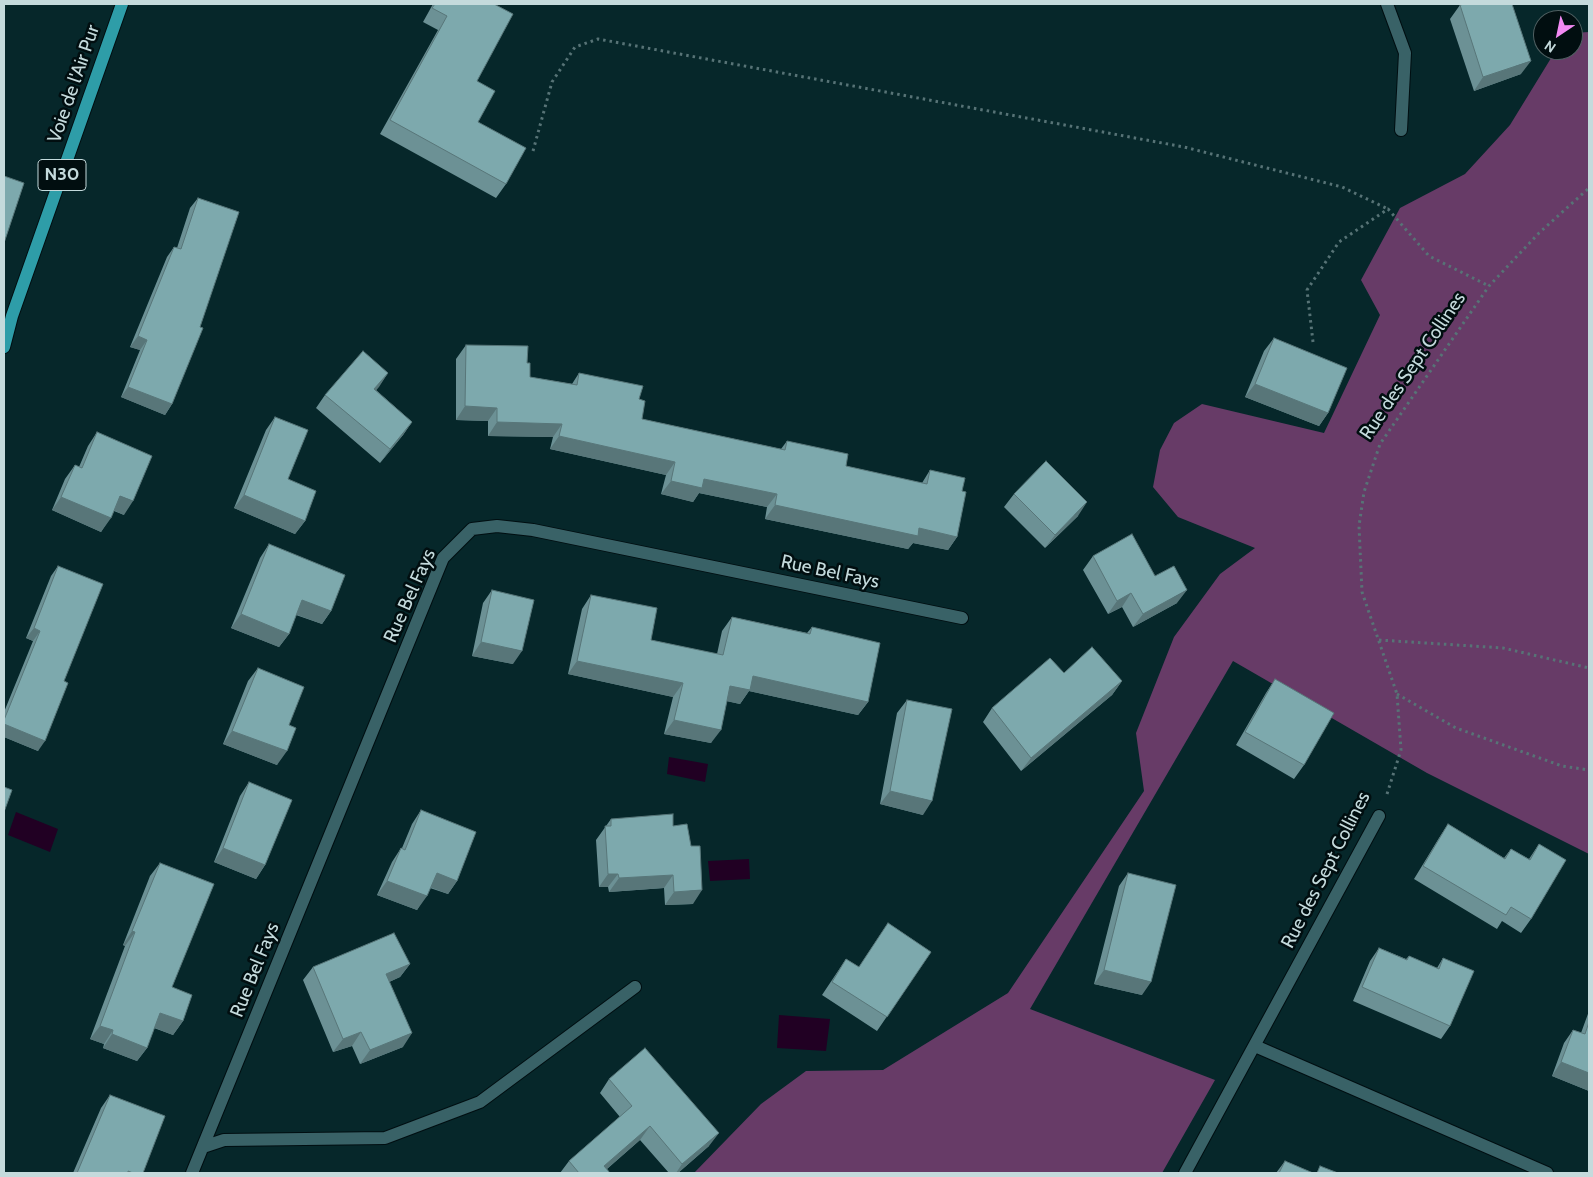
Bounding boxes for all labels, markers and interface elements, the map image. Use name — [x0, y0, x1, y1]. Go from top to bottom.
north arrow — [1533, 10, 1583, 60]
street label: Voie de l'Air Pur — [43, 22, 105, 146]
text: N — [1541, 36, 1559, 57]
road number: N30 — [38, 160, 86, 190]
street label: Rue des Sept Collines — [1355, 288, 1471, 444]
street label: Rue Bel Fays — [379, 546, 441, 646]
street label: Rue Bel Fays — [779, 550, 881, 594]
street label: Rue des Sept Collines — [1277, 788, 1375, 952]
street label: Rue Bel Fays — [226, 919, 284, 1021]

